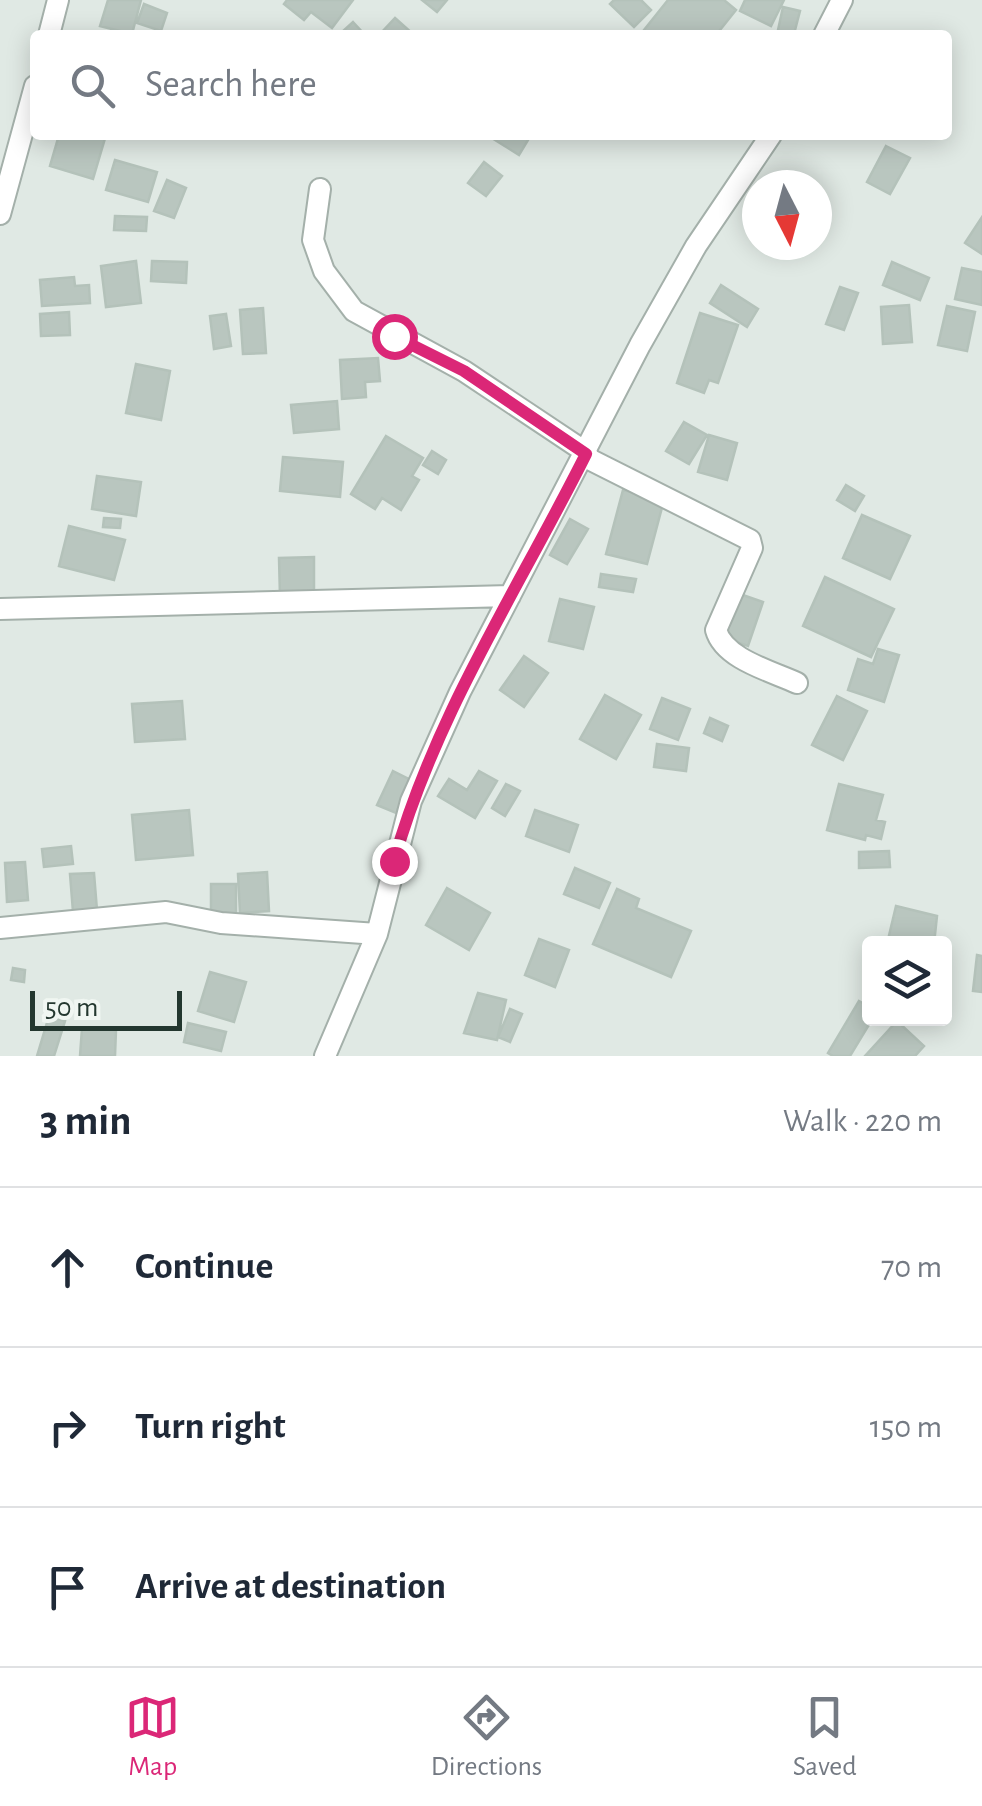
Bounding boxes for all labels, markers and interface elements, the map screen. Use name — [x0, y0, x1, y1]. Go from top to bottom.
search box — [30, 30, 952, 140]
icon: search — [65, 58, 120, 113]
text: Search here — [145, 66, 317, 104]
north arrow — [742, 170, 832, 260]
route start — [372, 314, 418, 360]
route end — [372, 839, 418, 885]
map controls — [862, 936, 952, 1026]
button: layers — [862, 936, 952, 1026]
scale bar — [30, 986, 182, 1030]
text: 50 m — [45, 994, 99, 1022]
text: 3 min — [40, 1100, 132, 1142]
text: Walk · 220 m — [783, 1105, 942, 1137]
icon: ahead — [40, 1240, 95, 1295]
text: Continue — [135, 1248, 273, 1286]
text: 70 m — [881, 1251, 942, 1283]
icon: right — [40, 1400, 95, 1455]
text: Turn right — [135, 1408, 285, 1446]
text: 150 m — [870, 1411, 942, 1443]
icon: arrive — [40, 1560, 95, 1615]
text: Arrive at destination — [135, 1568, 446, 1606]
tab: Map — [125, 1690, 180, 1784]
tab: Directions — [431, 1690, 542, 1784]
tab: Saved — [793, 1690, 857, 1784]

